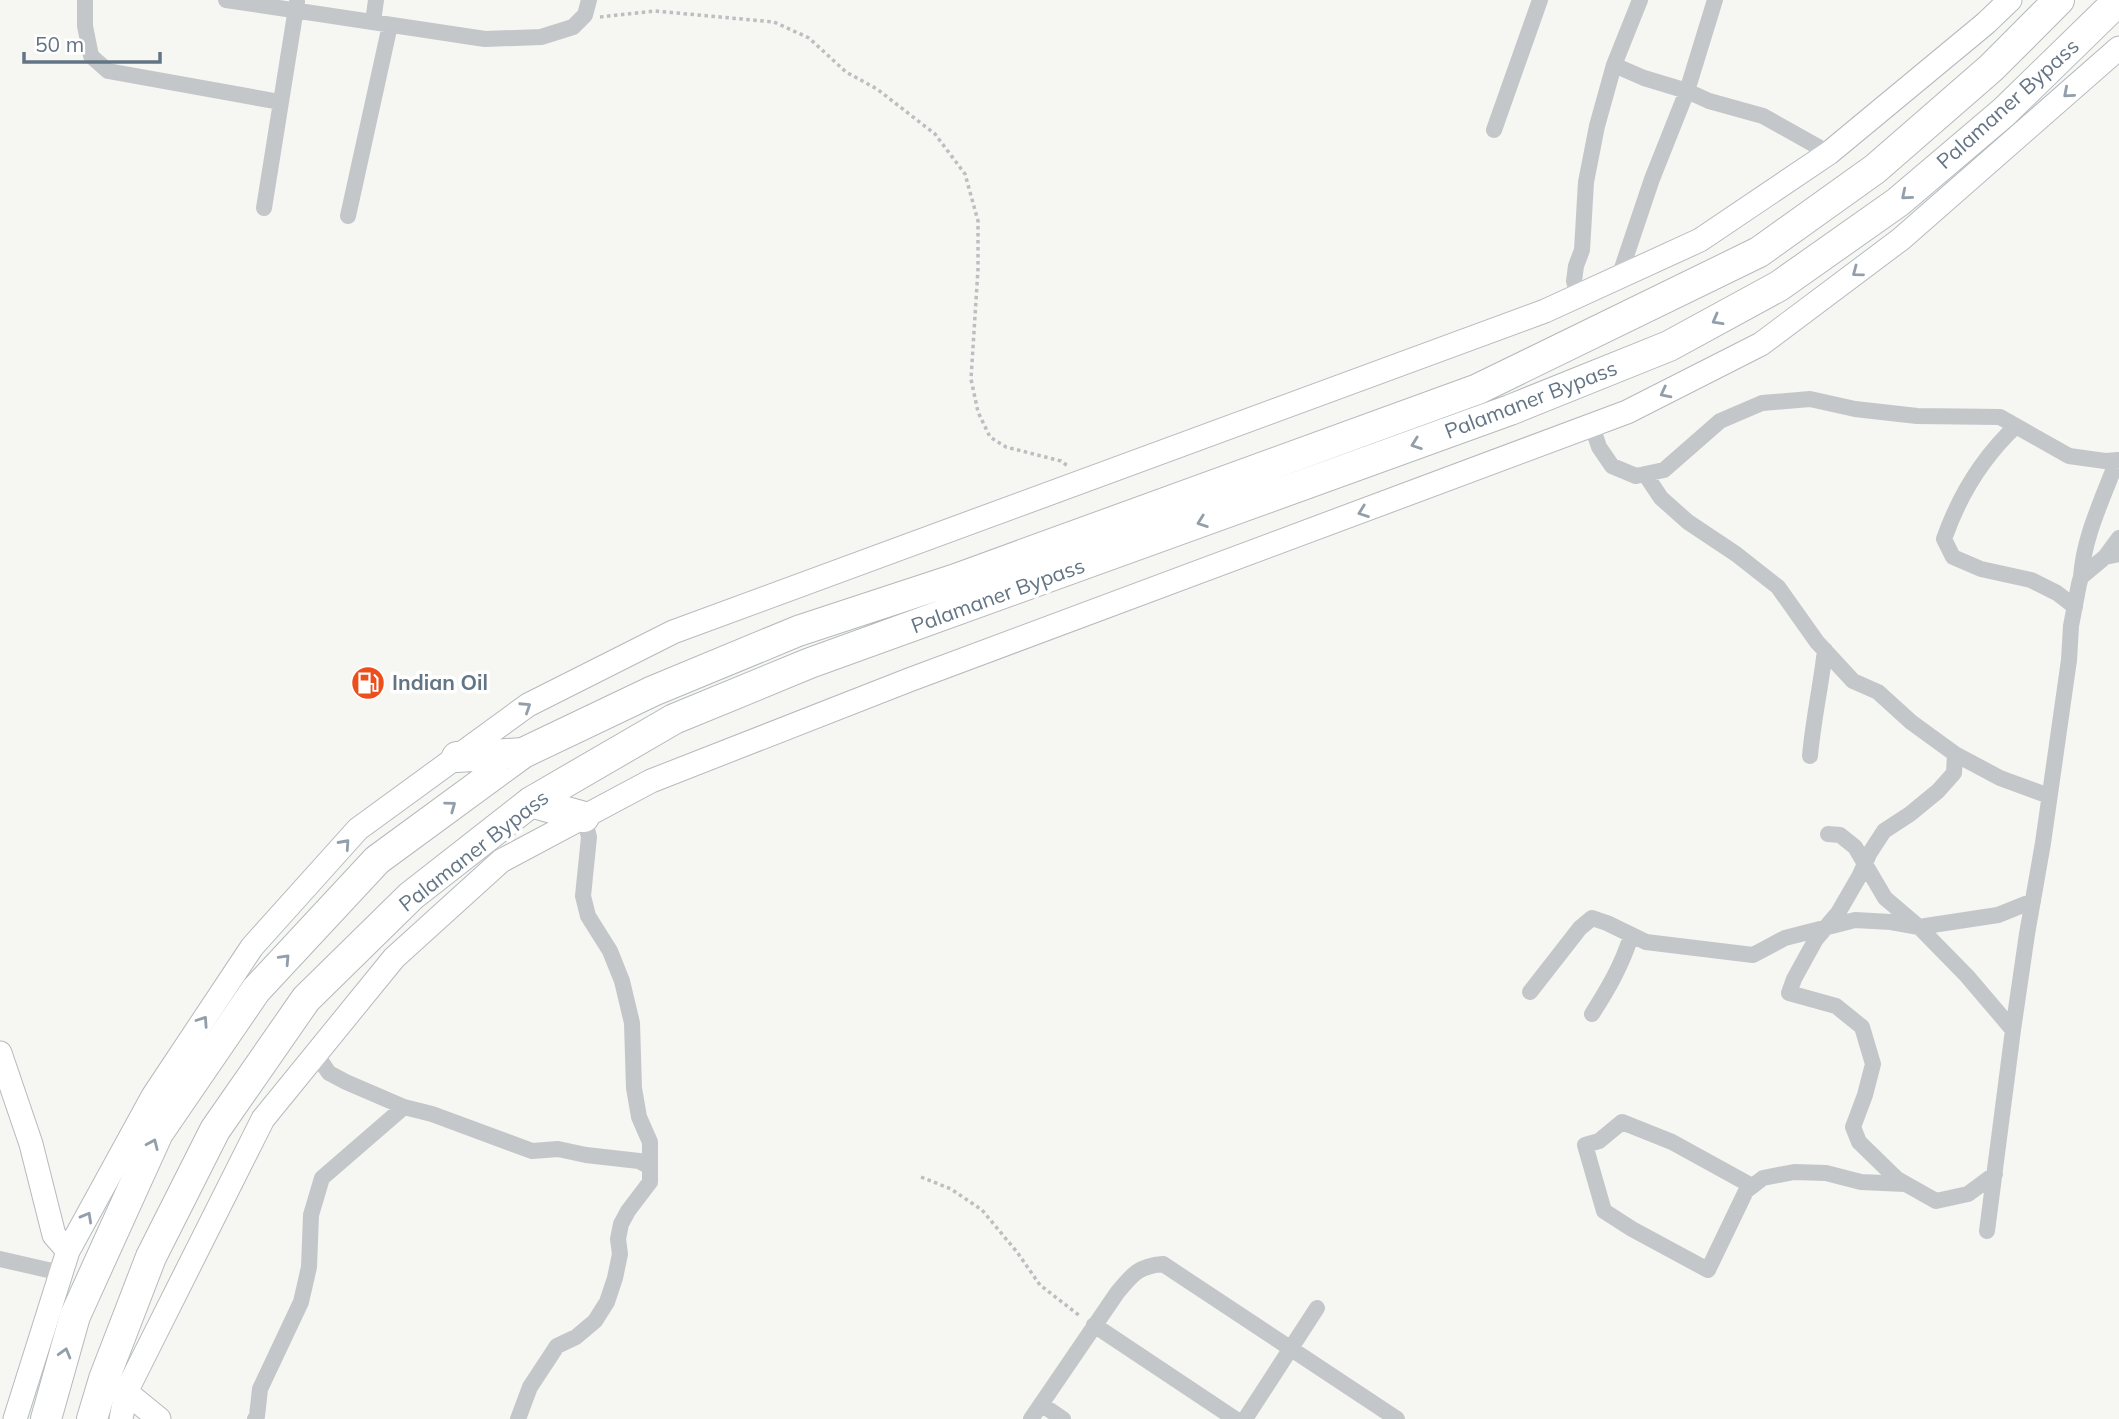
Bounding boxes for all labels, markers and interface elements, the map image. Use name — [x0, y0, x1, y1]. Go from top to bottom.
scale bar — [24, 21, 161, 65]
text: 50 m — [35, 31, 84, 57]
street label: Palamaner Bypass — [1931, 32, 2084, 174]
one-way arrow — [2063, 85, 2076, 97]
one-way arrow — [1901, 187, 1914, 199]
one-way arrow — [1852, 263, 1865, 276]
one-way arrow — [1711, 312, 1724, 325]
street label: Palamaner Bypass — [1441, 354, 1621, 444]
one-way arrow — [1660, 384, 1673, 398]
one-way arrow — [1410, 436, 1422, 450]
one-way arrow — [1357, 503, 1369, 517]
one-way arrow — [1197, 514, 1209, 528]
street label: Palamaner Bypass — [907, 552, 1088, 639]
fuel station icon: Indian Oil — [349, 664, 387, 702]
place label: Indian Oil — [392, 669, 488, 695]
one-way arrow — [518, 703, 531, 716]
street label: Palamaner Bypass — [393, 784, 553, 917]
one-way arrow — [443, 802, 456, 814]
one-way arrow — [337, 839, 349, 852]
one-way arrow — [276, 954, 289, 967]
one-way arrow — [194, 1016, 207, 1029]
one-way arrow — [145, 1139, 159, 1151]
one-way arrow — [78, 1211, 92, 1224]
one-way arrow — [56, 1348, 71, 1360]

